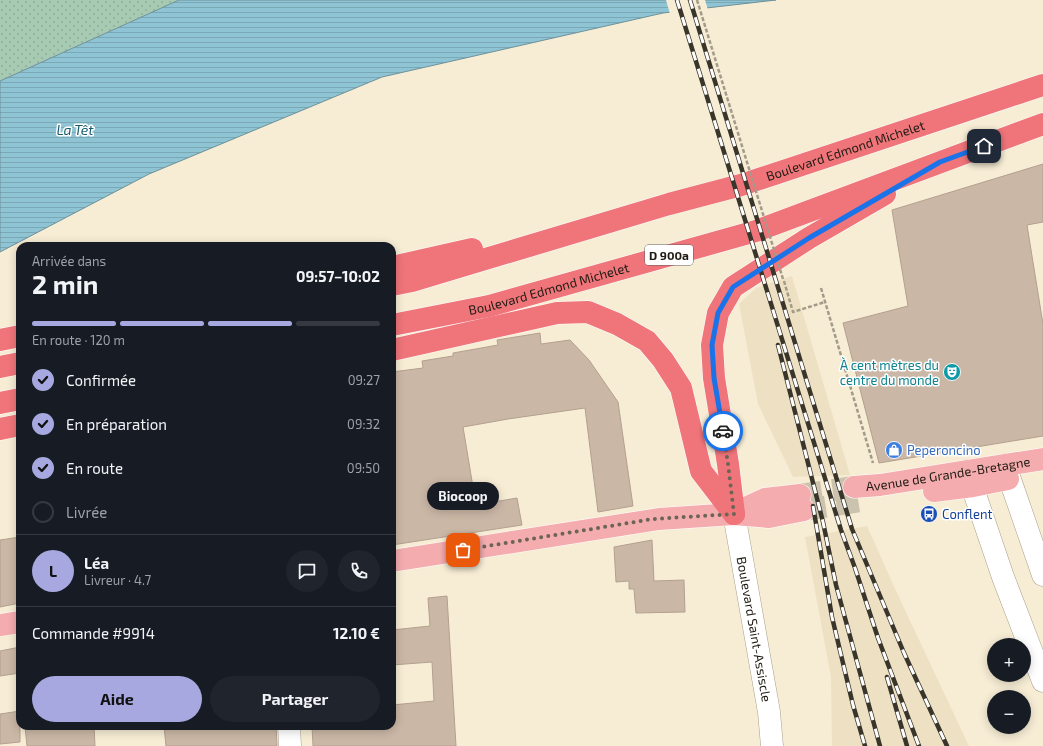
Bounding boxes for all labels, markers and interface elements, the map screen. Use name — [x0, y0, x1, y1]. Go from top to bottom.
street label: Boulevard Edmond Michelet — [764, 117, 927, 184]
water label: La Têt — [56, 121, 94, 138]
pin — [967, 129, 1001, 163]
icon: home — [973, 135, 995, 157]
road number: D 900a — [645, 245, 693, 265]
text: Arrivée dans — [32, 253, 106, 269]
street label: Boulevard Edmond Michelet — [467, 259, 631, 318]
text: 09:57–10:02 — [296, 267, 380, 285]
text: 2 min — [32, 268, 98, 299]
text: En route · 120 m — [32, 332, 125, 348]
place label: À cent mètres du centre du monde — [840, 356, 939, 388]
theatre icon: À cent mètres du centre du monde — [942, 362, 962, 382]
icon: check — [32, 369, 54, 391]
text: Confirmée — [66, 371, 136, 389]
text: 09:27 — [348, 372, 380, 388]
courier — [703, 411, 743, 451]
icon: check — [32, 413, 54, 435]
text: En préparation — [66, 415, 167, 433]
text: 09:32 — [347, 416, 380, 432]
icon: car — [712, 420, 734, 442]
shop icon: Peperoncino — [884, 440, 904, 460]
place label: Peperoncino — [907, 442, 981, 458]
street label: Avenue de Grande-Bretagne — [865, 453, 1031, 494]
icon: check — [32, 457, 54, 479]
text: En route — [66, 459, 123, 477]
text: 09:50 — [347, 460, 380, 476]
callout: Biocoop — [427, 482, 499, 510]
text: Biocoop — [438, 488, 488, 504]
text: Livrée — [66, 503, 107, 521]
bus stop icon: Conflent — [919, 504, 939, 524]
place label: Conflent — [942, 506, 993, 522]
pin — [446, 533, 480, 567]
icon: bag — [452, 539, 474, 561]
button: chat — [286, 550, 328, 592]
button: phone — [338, 550, 380, 592]
text: Léa — [84, 554, 109, 572]
street label: Boulevard Saint-Assiscle — [734, 555, 775, 703]
text: L — [49, 562, 57, 580]
text: Livreur · 4.7 — [84, 572, 151, 588]
text: Commande #9914 — [32, 624, 155, 642]
text: 12.10 € — [333, 624, 380, 642]
map controls — [987, 638, 1031, 734]
button: + — [987, 638, 1031, 682]
button: Aide — [32, 676, 202, 722]
button: Partager — [210, 676, 380, 722]
button: − — [987, 690, 1031, 734]

